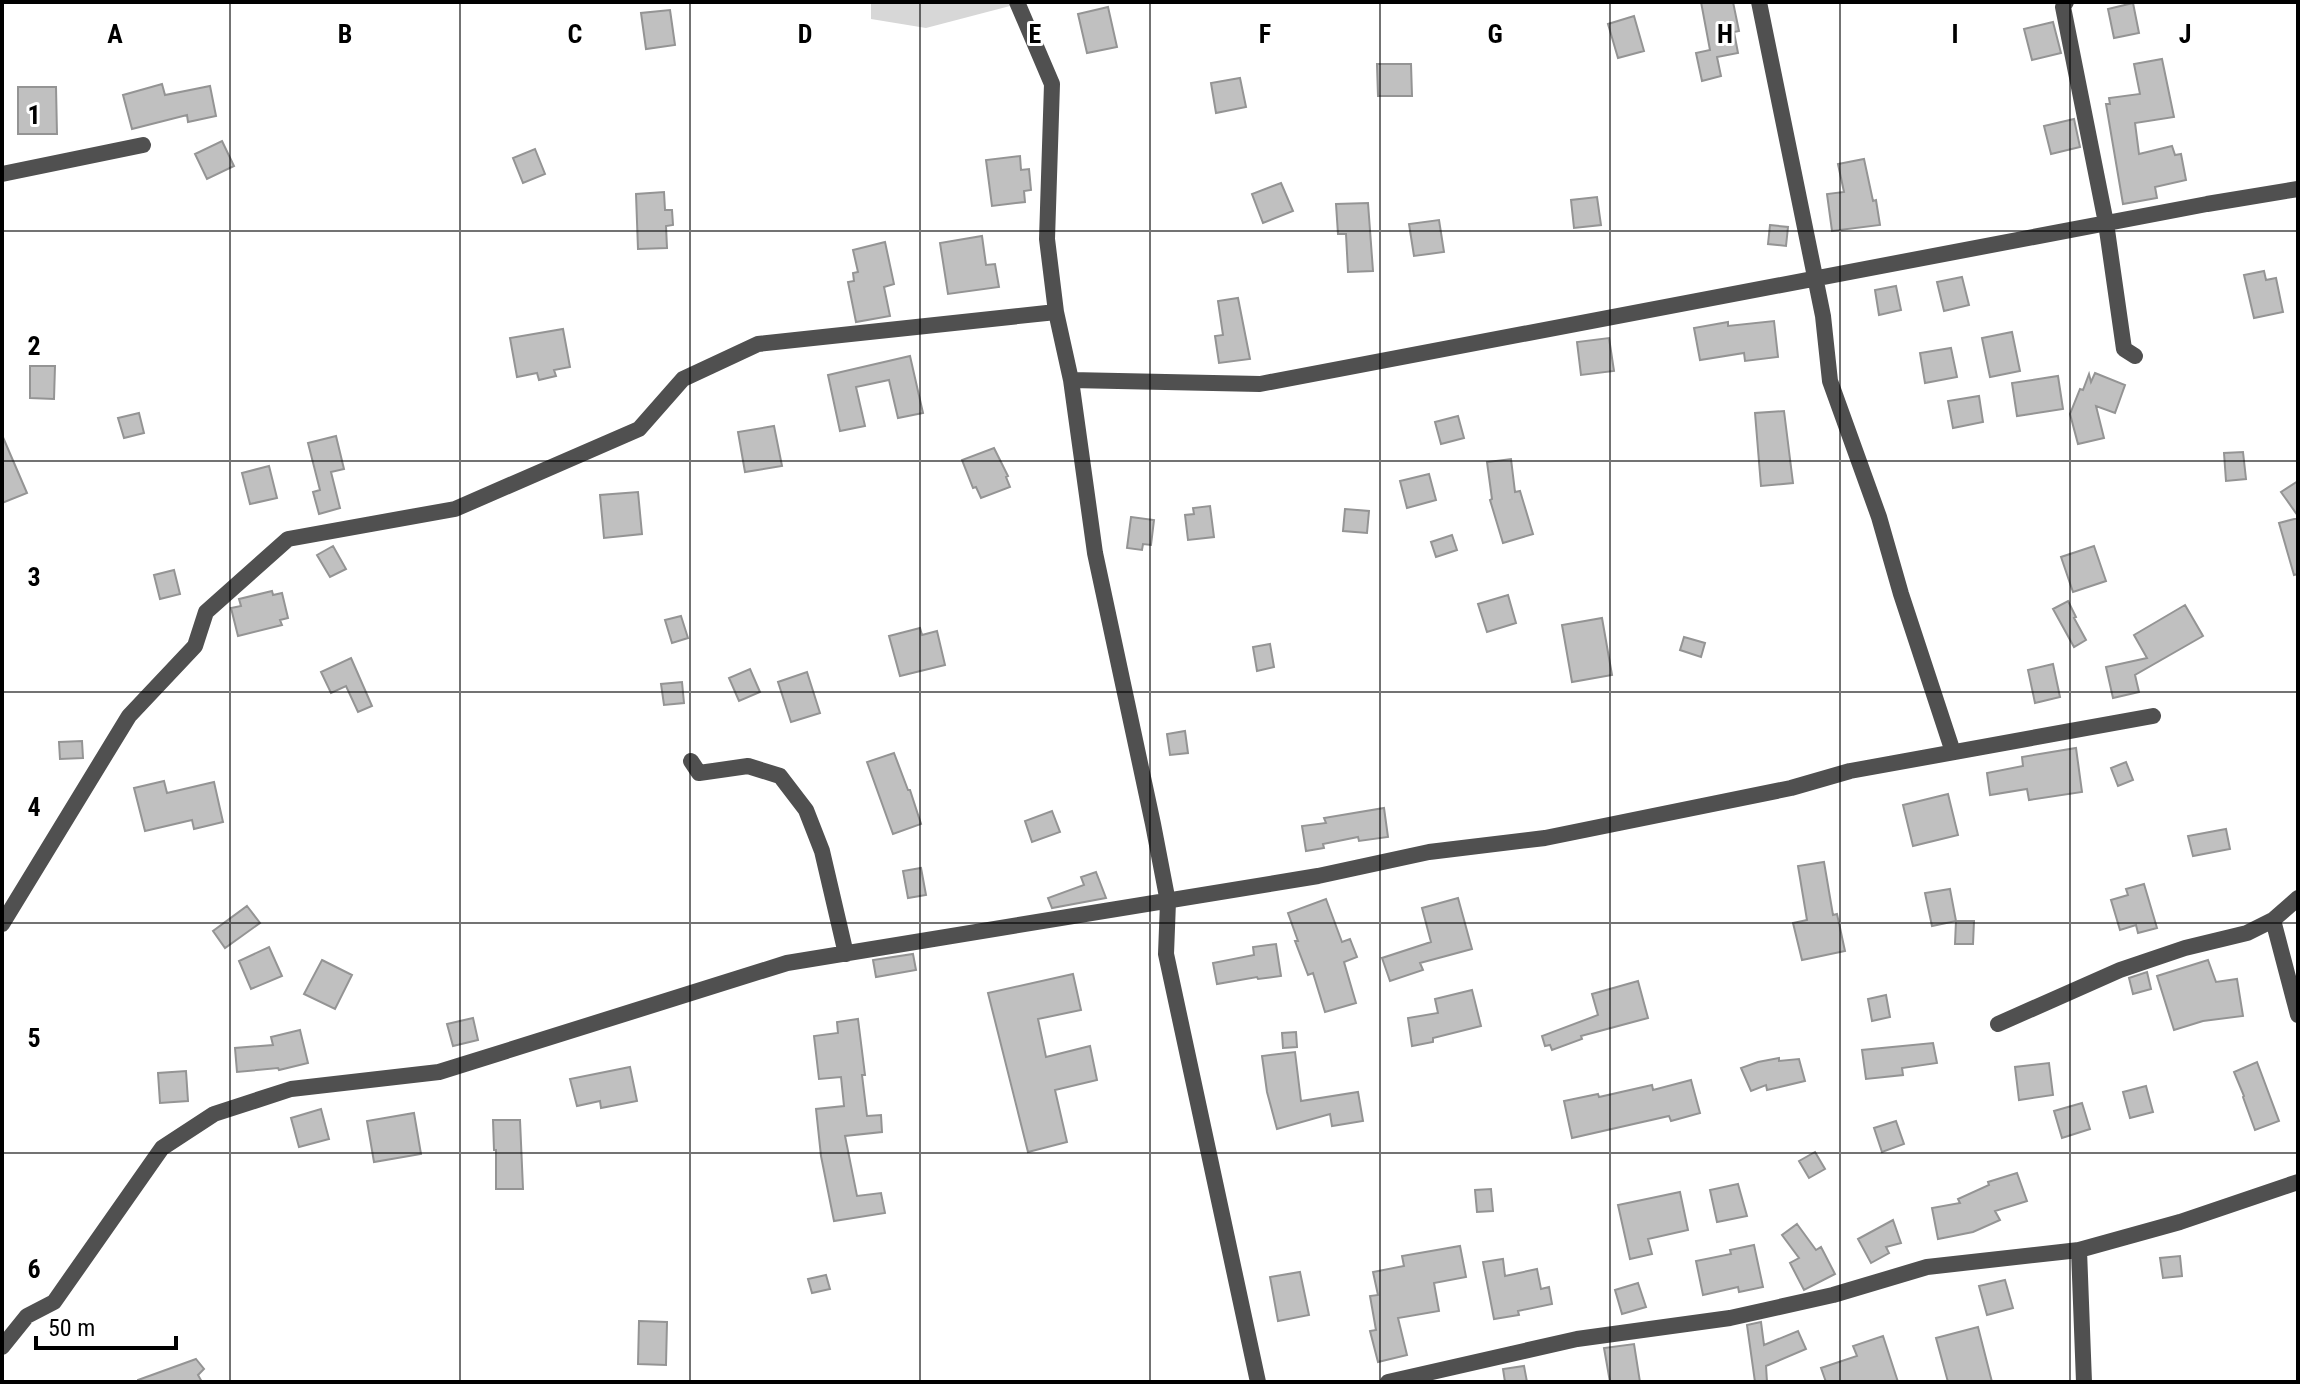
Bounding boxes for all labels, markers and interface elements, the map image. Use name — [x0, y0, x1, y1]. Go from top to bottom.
text: A — [107, 19, 123, 49]
text: B — [338, 19, 352, 49]
text: C — [568, 19, 583, 49]
text: D — [798, 19, 812, 49]
text: E — [1029, 19, 1042, 49]
text: F — [1259, 19, 1271, 49]
text: G — [1487, 19, 1503, 49]
text: H — [1717, 19, 1733, 49]
text: I — [1951, 19, 1959, 49]
text: J — [2179, 19, 2191, 49]
text: 1 — [27, 100, 41, 130]
text: 2 — [27, 331, 41, 361]
text: 3 — [27, 562, 41, 592]
text: 4 — [27, 792, 41, 822]
text: 5 — [27, 1023, 41, 1053]
text: 6 — [27, 1254, 41, 1284]
scale bar — [36, 1300, 176, 1350]
text: 50 m — [48, 1314, 95, 1342]

